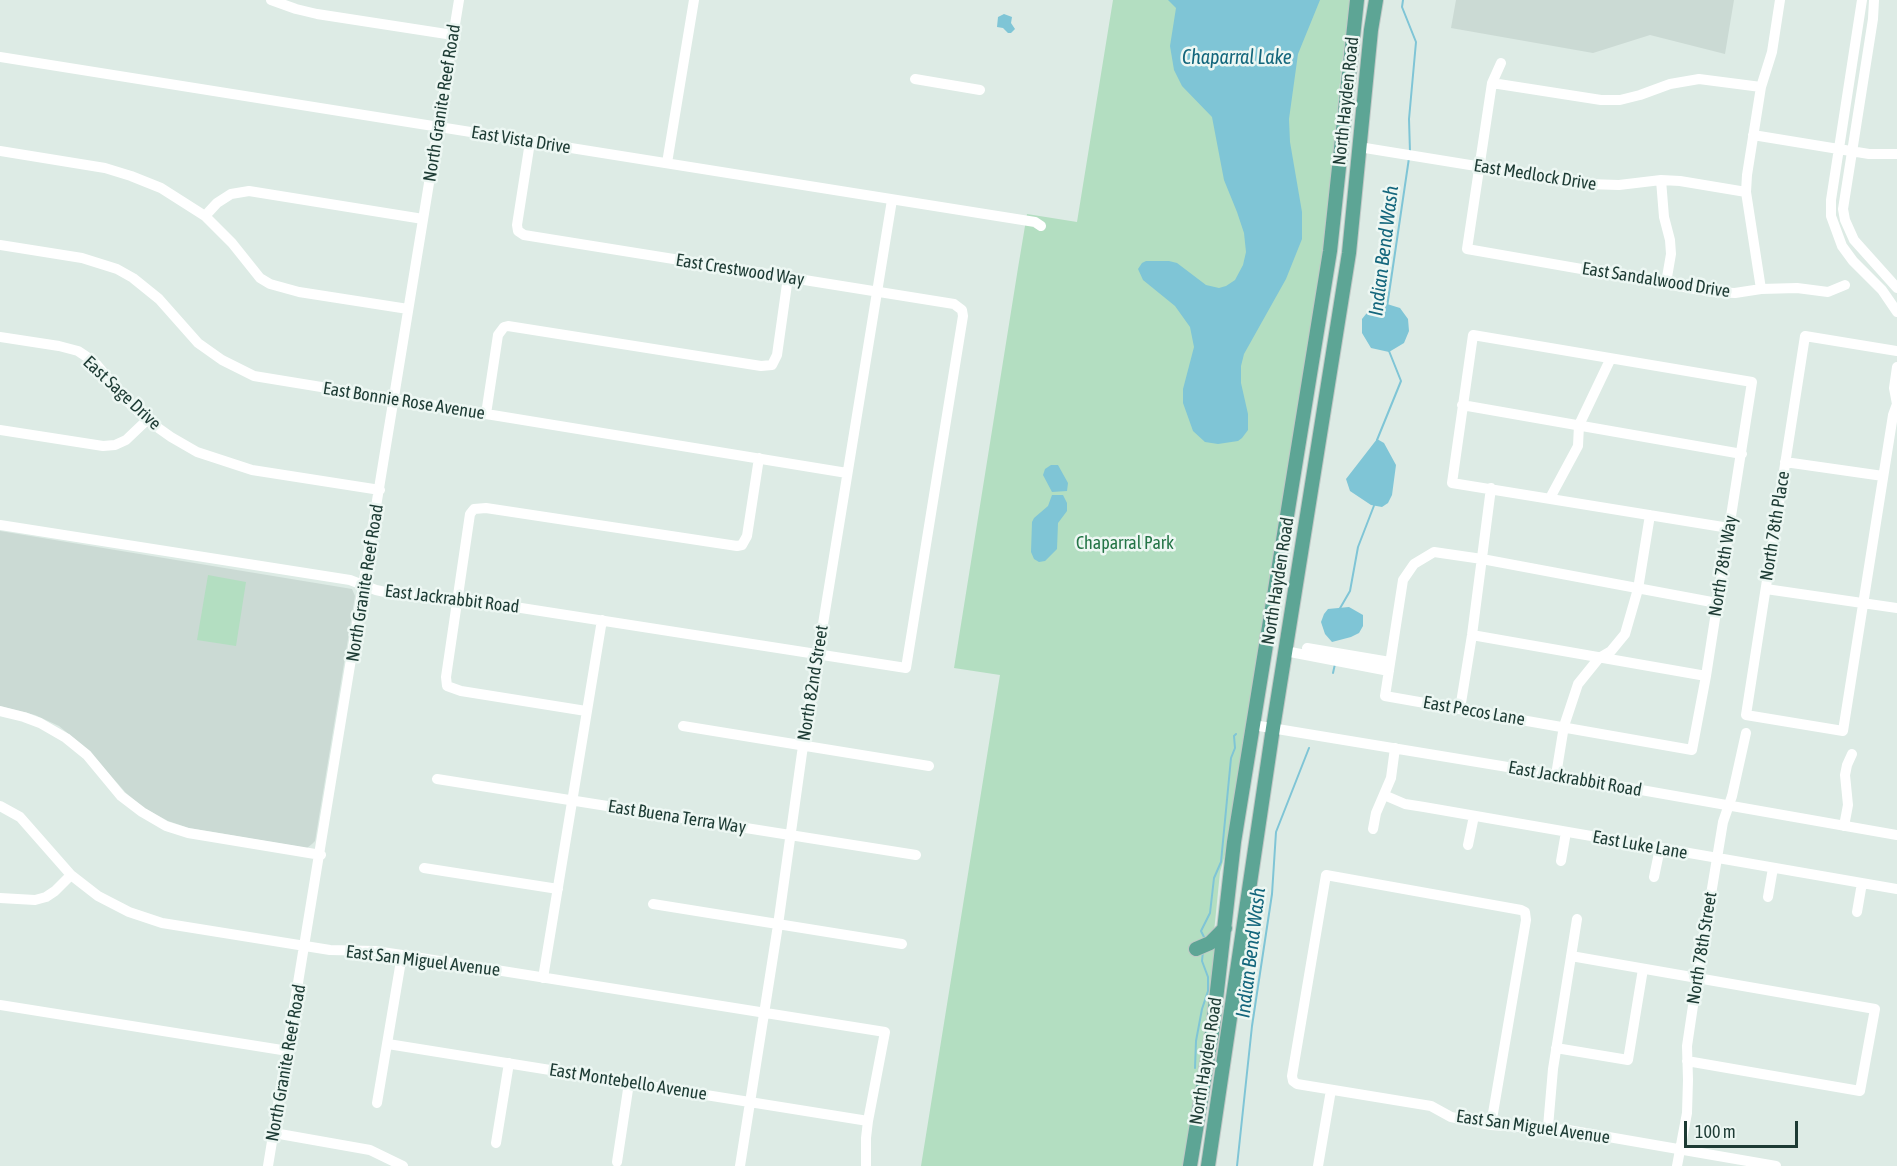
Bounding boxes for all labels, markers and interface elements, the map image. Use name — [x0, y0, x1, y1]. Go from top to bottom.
street label: North Granite Reef Road — [419, 23, 465, 183]
street label: North Hayden Road — [1329, 36, 1363, 166]
water label: Chaparral Lake — [1182, 46, 1292, 70]
street label: East Vista Drive — [470, 121, 572, 159]
street label: East Medlock Drive — [1472, 155, 1598, 195]
water label: Indian Bend Wash — [1364, 184, 1404, 318]
street label: East Crestwood Way — [674, 249, 806, 291]
street label: East Sandalwood Drive — [1580, 258, 1732, 302]
street label: East Sage Drive — [78, 351, 166, 435]
street label: East Bonnie Rose Avenue — [322, 378, 486, 424]
street label: North 78th Place — [1756, 470, 1794, 582]
street label: North Granite Reef Road — [342, 503, 388, 663]
street label: North 78th Way — [1704, 514, 1742, 618]
street label: North Hayden Road — [1257, 516, 1299, 646]
park label: Chaparral Park — [1076, 532, 1174, 554]
street label: East Jackrabbit Road — [384, 580, 520, 618]
street label: North 82nd Street — [793, 624, 833, 742]
street label: East Pecos Lane — [1421, 691, 1527, 731]
street label: East Jackrabbit Road — [1507, 757, 1643, 801]
street label: East Buena Terra Way — [606, 795, 748, 839]
street label: East Luke Lane — [1591, 826, 1689, 864]
water label: Indian Bend Wash — [1231, 886, 1271, 1020]
street label: North 78th Street — [1682, 890, 1722, 1006]
street label: East San Miguel Avenue — [345, 941, 501, 981]
street label: North Granite Reef Road — [262, 983, 310, 1143]
street label: North Hayden Road — [1185, 996, 1227, 1126]
street label: East Montebello Avenue — [548, 1059, 708, 1105]
street label: East San Miguel Avenue — [1455, 1106, 1611, 1148]
scale bar — [1687, 1109, 1801, 1147]
text: 100 m — [1695, 1121, 1736, 1142]

